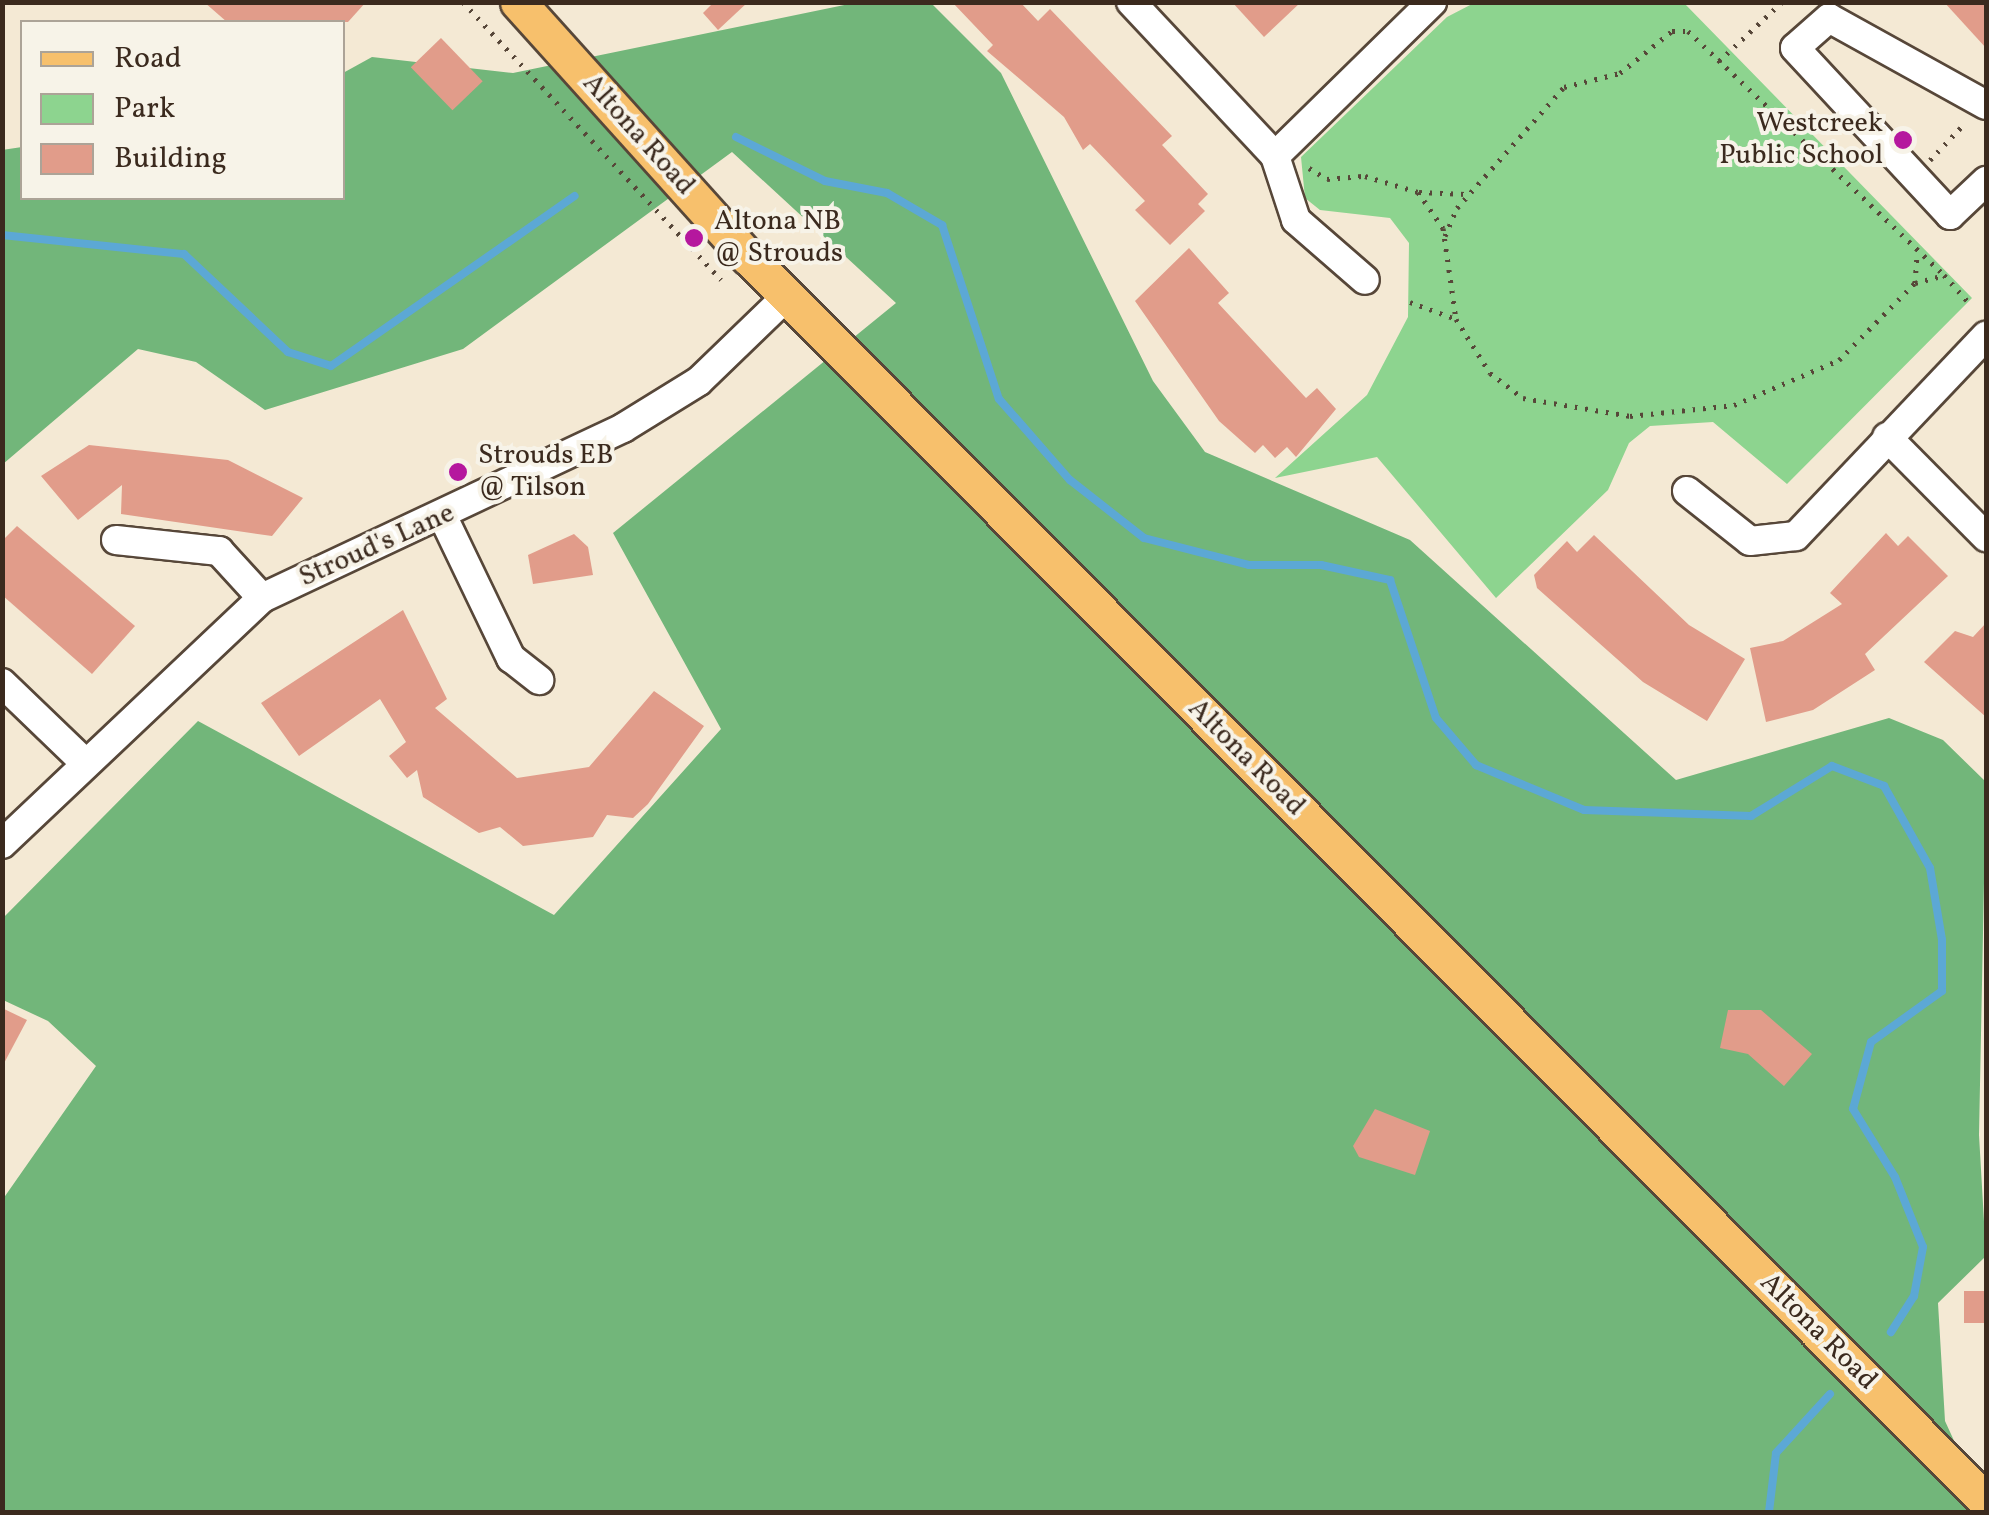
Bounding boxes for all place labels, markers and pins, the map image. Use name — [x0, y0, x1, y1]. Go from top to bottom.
place label: Westcreek Public School — [1719, 107, 1883, 173]
marker: Westcreek Public School — [1892, 129, 1914, 151]
place label: Altona NB @ Strouds — [714, 205, 843, 271]
marker: Altona NB @ Strouds — [683, 227, 705, 249]
place label: Strouds EB @ Tilson — [478, 439, 613, 505]
marker: Strouds EB @ Tilson — [447, 461, 469, 483]

